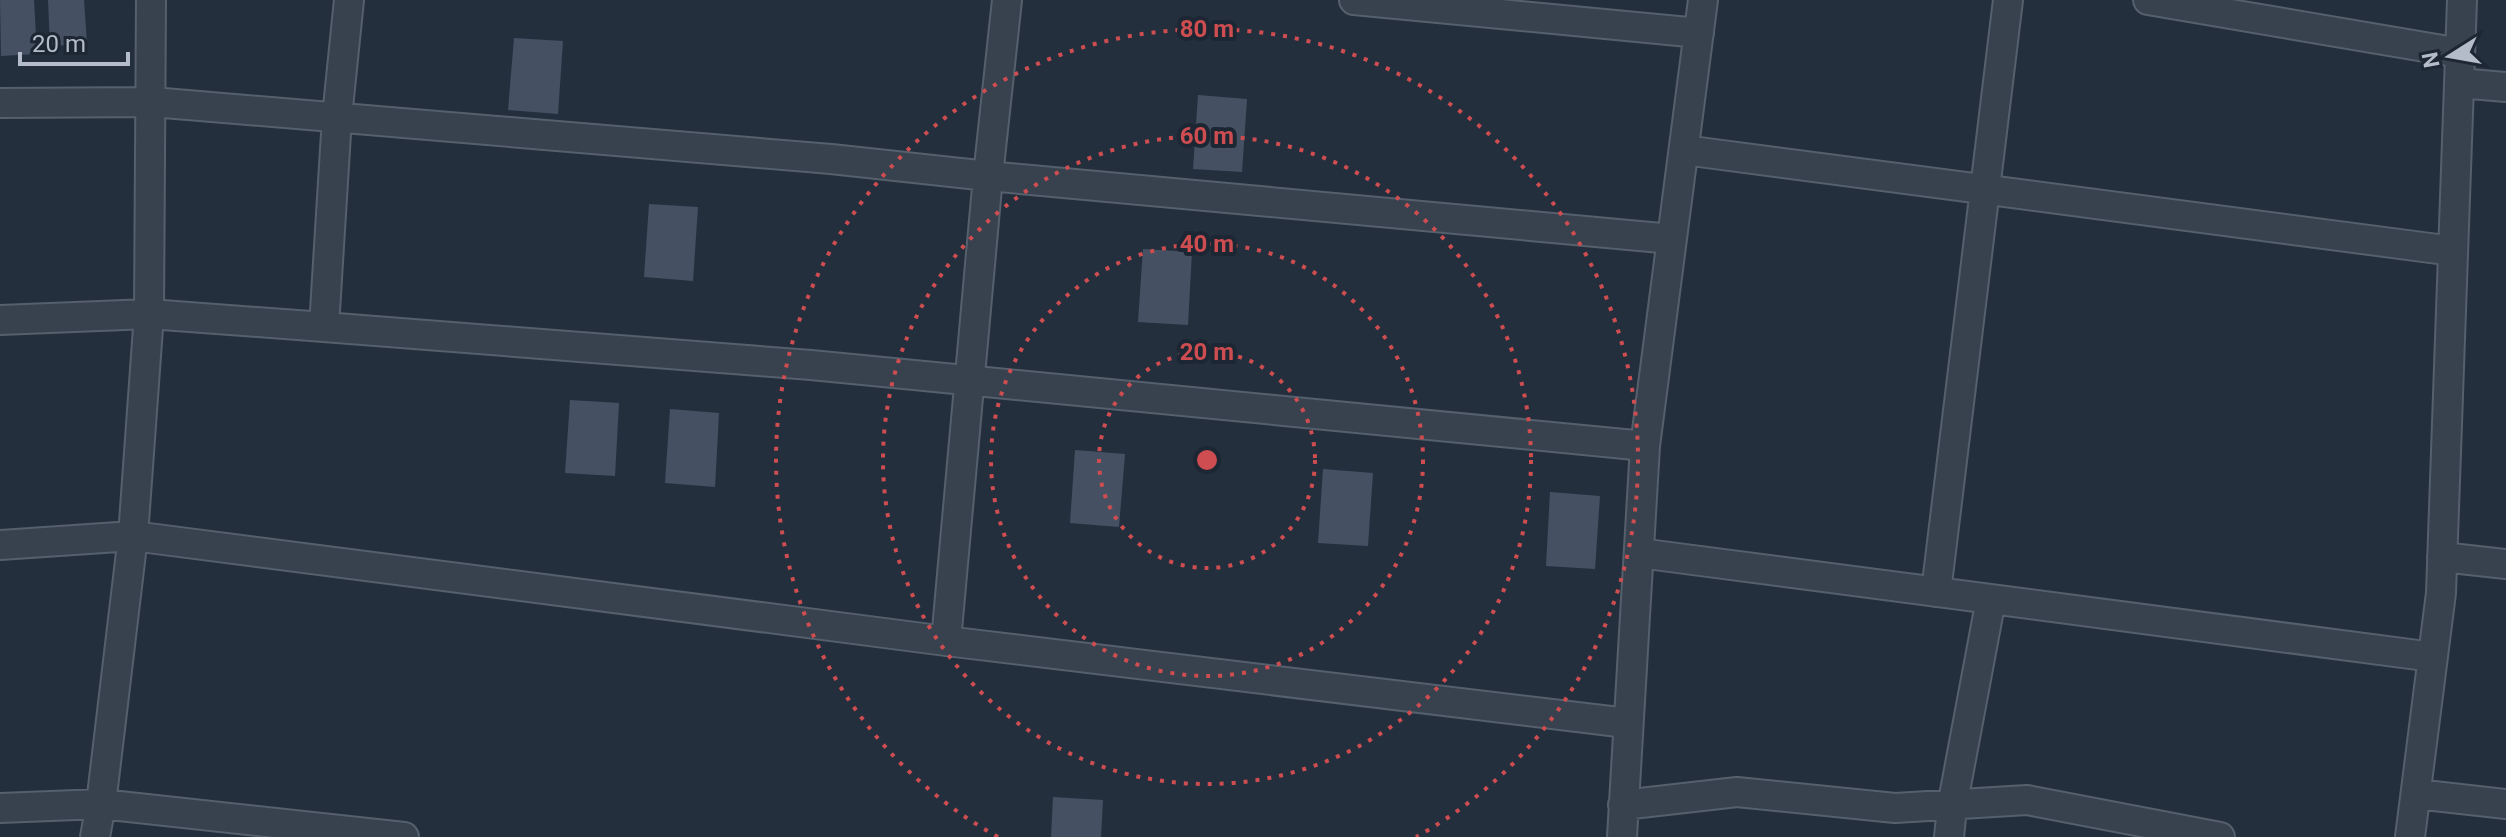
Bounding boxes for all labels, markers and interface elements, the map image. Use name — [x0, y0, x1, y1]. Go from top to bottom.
text: 80 m — [1180, 15, 1234, 43]
scale bar — [20, 16, 128, 66]
north arrow — [2410, 16, 2490, 96]
text: 20 m — [32, 30, 86, 58]
text: N — [2417, 50, 2445, 70]
text: 60 m — [1180, 122, 1234, 150]
text: 40 m — [1180, 230, 1234, 258]
text: 20 m — [1180, 338, 1234, 366]
centre of rings — [1193, 446, 1221, 474]

